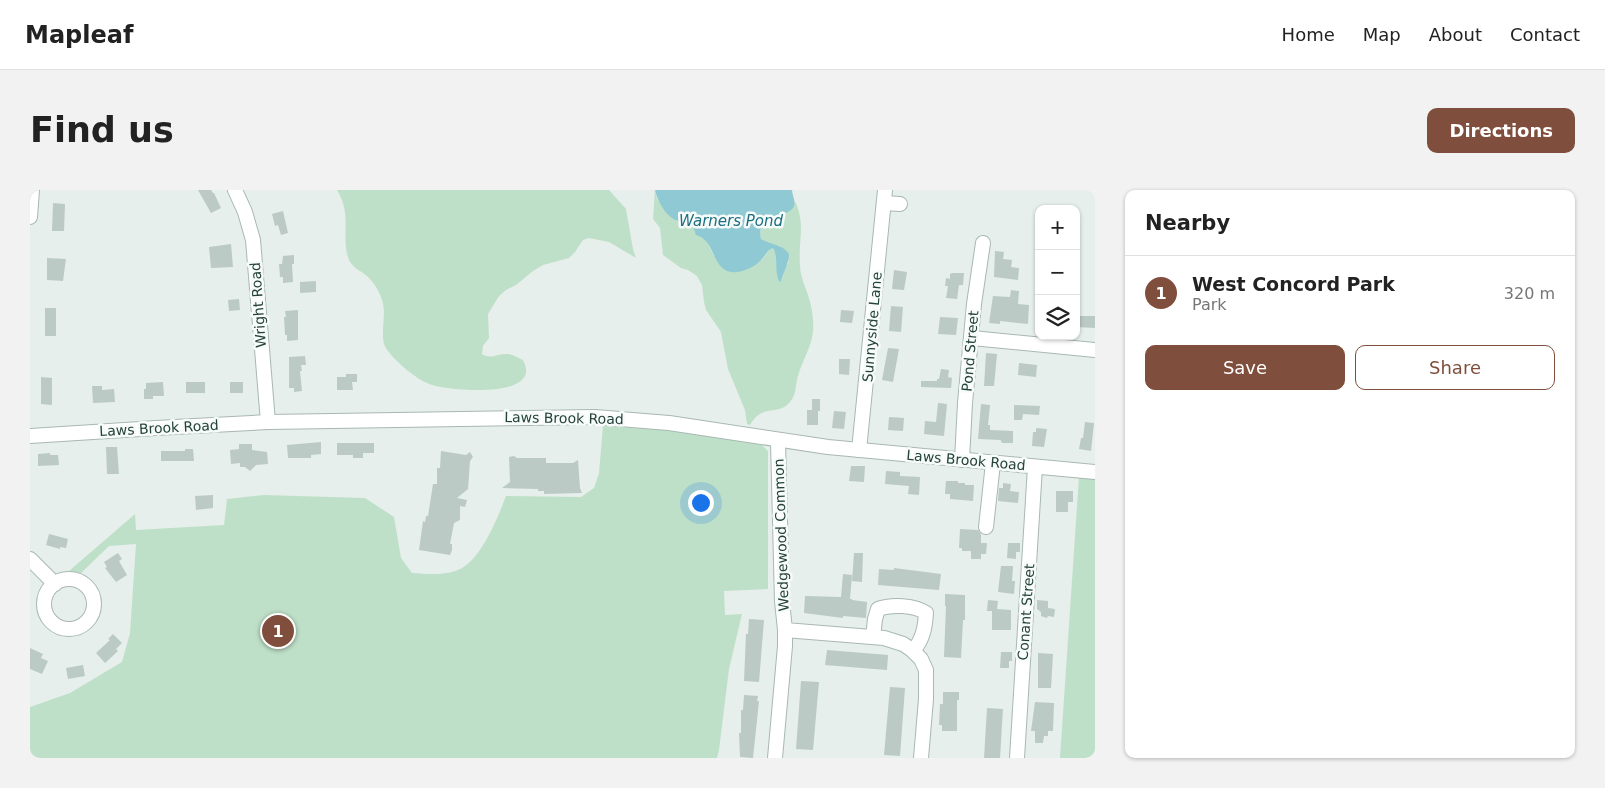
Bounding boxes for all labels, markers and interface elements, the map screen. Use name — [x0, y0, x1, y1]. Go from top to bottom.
text: Mapleaf — [25, 21, 133, 49]
text: Home — [1282, 24, 1335, 45]
text: Map — [1363, 24, 1401, 45]
text: About — [1429, 24, 1482, 45]
text: Contact — [1510, 24, 1580, 45]
button: Directions — [1427, 108, 1575, 153]
text: Find us — [30, 110, 174, 150]
map controls — [1035, 205, 1080, 340]
button: + — [1035, 205, 1080, 250]
text: Nearby — [1145, 211, 1230, 235]
water label: Warners Pond — [679, 212, 784, 230]
button: − — [1035, 250, 1080, 295]
street label: Wright Road — [247, 262, 269, 348]
street label: Sunnyside Lane — [859, 271, 885, 383]
text: West Concord Park — [1192, 273, 1395, 295]
text: 1 — [1155, 284, 1167, 303]
text: 320 m — [1504, 284, 1555, 303]
button: layers — [1035, 295, 1080, 340]
text: Park — [1192, 295, 1227, 314]
street label: Pond Street — [958, 309, 982, 392]
button: Save — [1145, 345, 1345, 390]
button: Share — [1355, 345, 1555, 390]
street label: Laws Brook Road — [504, 409, 624, 427]
street label: Laws Brook Road — [99, 417, 219, 439]
street label: Laws Brook Road — [906, 447, 1026, 473]
street label: Wedgewood Common — [770, 458, 792, 612]
your location — [688, 490, 714, 516]
street label: Conant Street — [1015, 562, 1037, 661]
pin: 1 — [262, 612, 294, 650]

